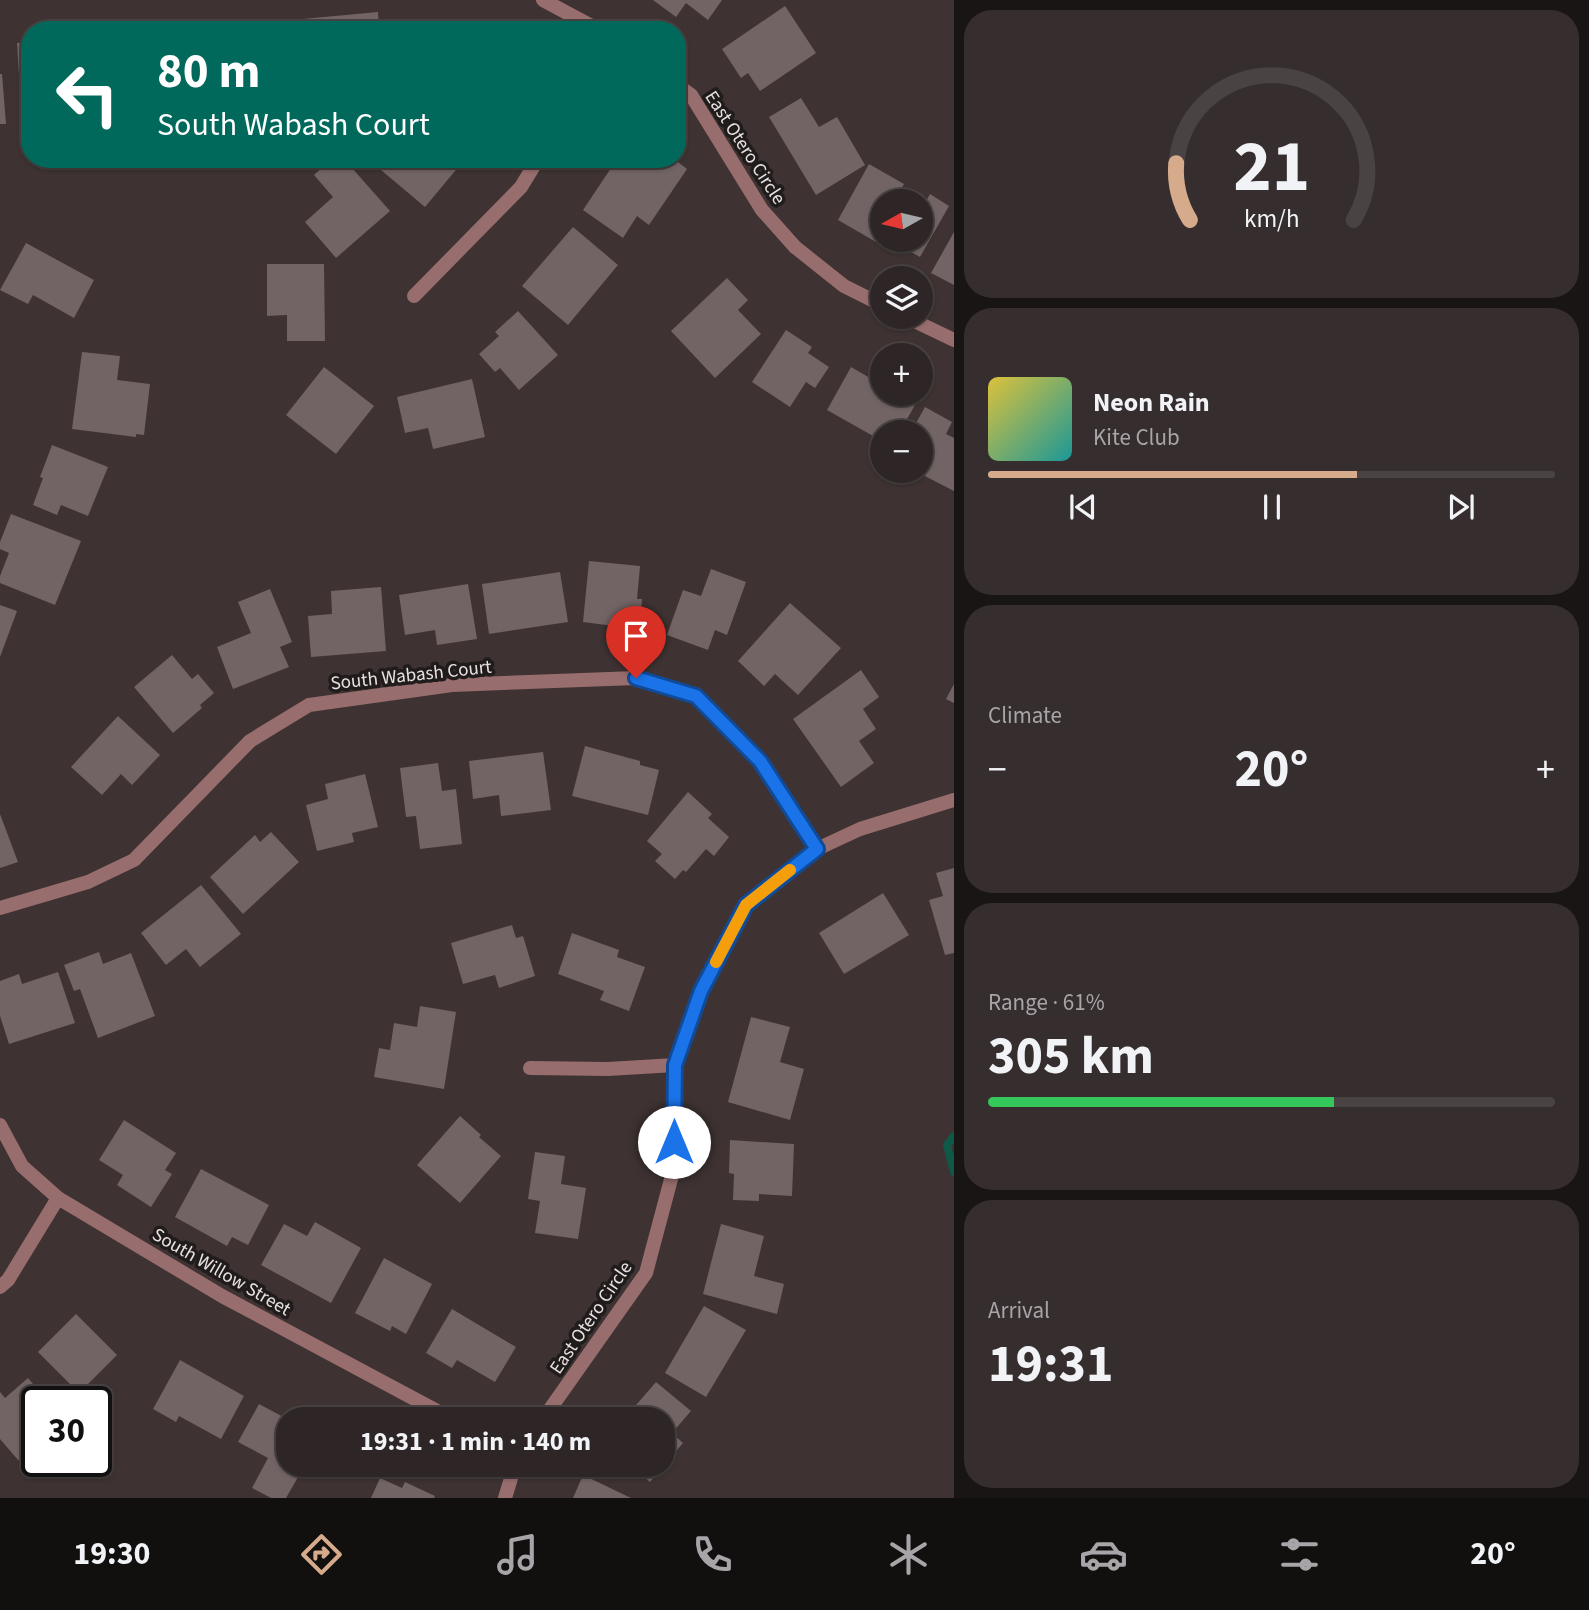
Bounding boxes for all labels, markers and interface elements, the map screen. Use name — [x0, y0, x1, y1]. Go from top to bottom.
text: 80 m — [157, 37, 261, 107]
icon: left — [42, 49, 133, 140]
street label: East Otero Circle — [698, 86, 792, 210]
text: South Wabash Court — [157, 102, 430, 148]
text: 21 — [1233, 115, 1310, 219]
north arrow — [870, 189, 933, 252]
map controls — [870, 189, 933, 483]
text: km/h — [1244, 201, 1299, 237]
button: layers — [870, 266, 933, 329]
button: + — [870, 343, 933, 406]
text: Neon Rain — [1093, 384, 1210, 421]
button: − — [870, 420, 933, 483]
text: Kite Club — [1093, 421, 1180, 454]
icon: previous — [1064, 488, 1102, 526]
icon: pause — [1253, 488, 1291, 526]
icon: next — [1442, 488, 1480, 526]
pin — [606, 606, 666, 678]
icon: arrive — [617, 617, 655, 655]
street label: South Wabash Court — [329, 654, 494, 697]
text: Climate — [988, 699, 1062, 732]
text: 20° — [1235, 733, 1308, 807]
text: − — [988, 743, 1007, 797]
text: + — [1536, 743, 1555, 797]
text: Range · 61% — [988, 986, 1105, 1019]
text: 305 km — [988, 1020, 1154, 1094]
position arrow — [637, 1105, 711, 1179]
street label: South Willow Street — [147, 1222, 296, 1323]
street label: East Otero Circle — [543, 1256, 639, 1380]
text: Arrival — [988, 1294, 1050, 1327]
text: 19:31 — [988, 1328, 1113, 1402]
speed limit sign: 30 — [21, 1386, 112, 1477]
text: 19:31 · 1 min · 140 m — [360, 1423, 591, 1460]
icon: directions — [297, 1530, 346, 1579]
icon: music — [493, 1530, 542, 1579]
icon: phone — [688, 1530, 737, 1579]
icon: climate — [884, 1530, 933, 1579]
icon: car — [1079, 1530, 1128, 1579]
icon: filters — [1275, 1530, 1324, 1579]
text: 19:30 — [73, 1531, 150, 1577]
text: 20° — [1470, 1531, 1516, 1577]

